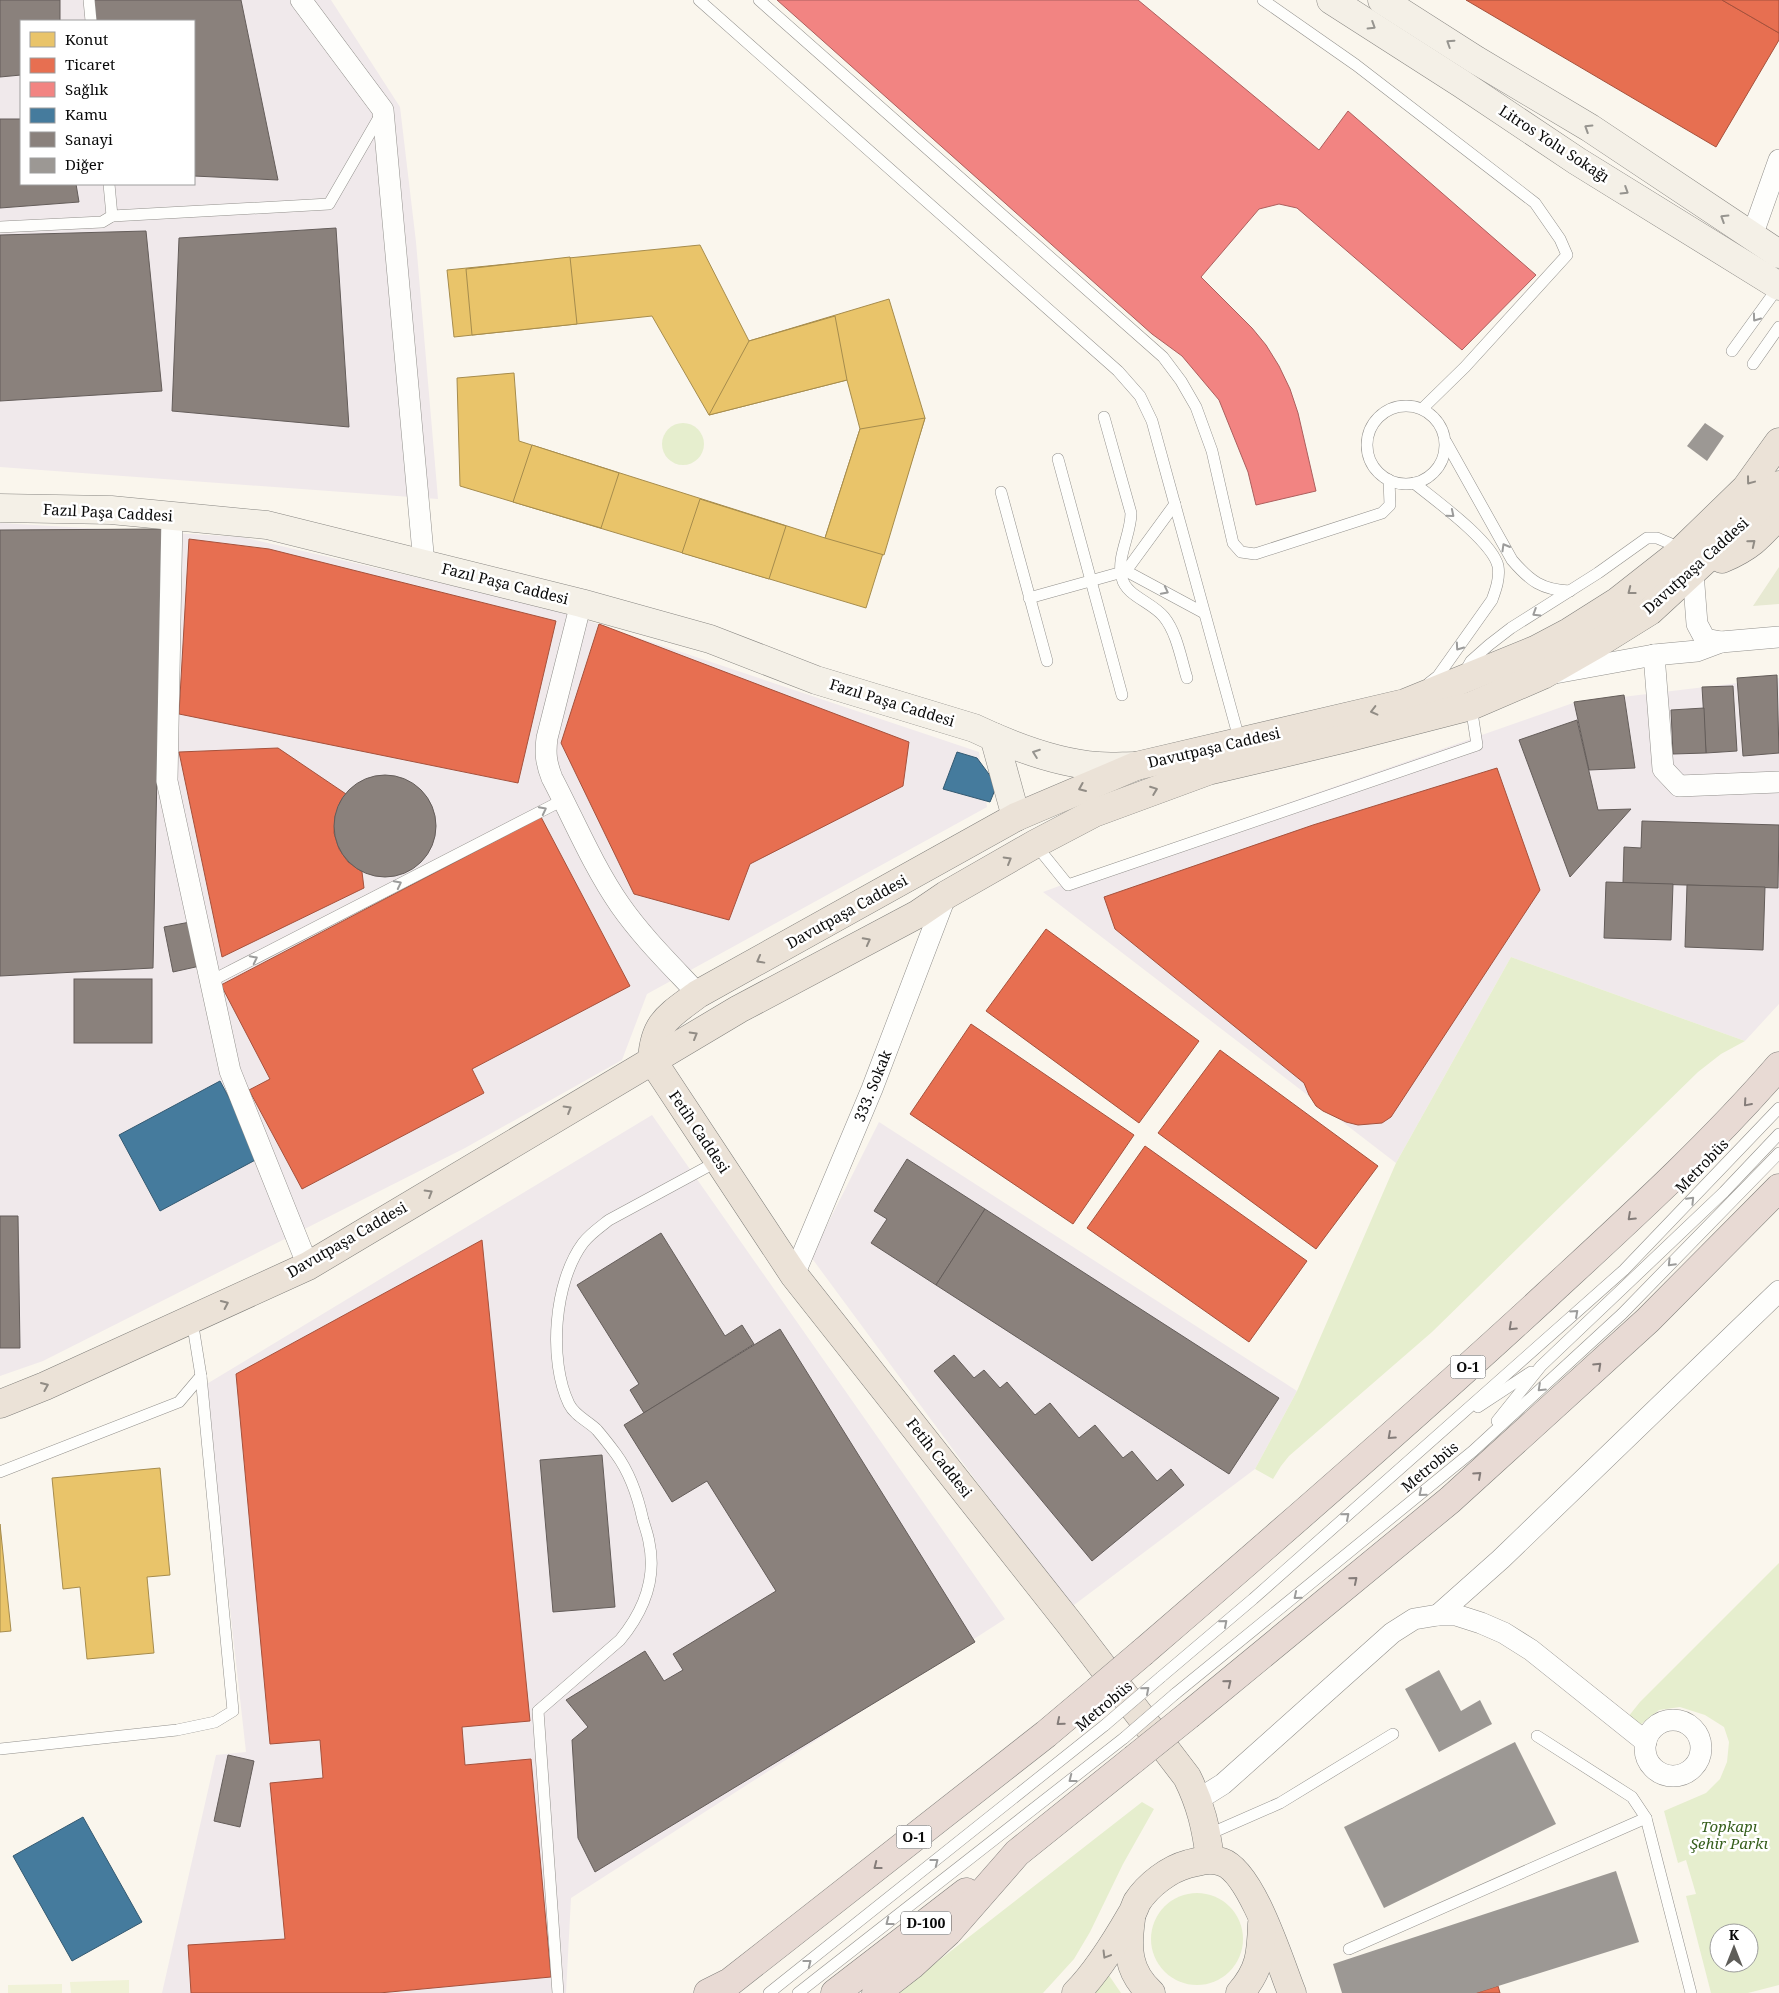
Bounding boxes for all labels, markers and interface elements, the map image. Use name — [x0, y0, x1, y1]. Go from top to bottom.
legend — [20, 20, 195, 185]
one-way arrow — [1366, 20, 1375, 30]
text: Konut — [65, 29, 108, 49]
one-way arrow — [1446, 40, 1455, 50]
text: Ticaret — [65, 54, 115, 74]
text: Sağlık — [65, 79, 108, 99]
street label: Litros Yolu Sokağı — [1496, 100, 1614, 186]
text: Kamu — [65, 104, 108, 124]
one-way arrow — [1585, 124, 1594, 134]
text: Sanayi — [65, 129, 113, 149]
text: Diğer — [65, 154, 104, 174]
one-way arrow — [1620, 184, 1629, 194]
one-way arrow — [1720, 214, 1729, 224]
one-way arrow — [1753, 312, 1762, 322]
one-way arrow — [1748, 475, 1756, 484]
street label: Fazıl Paşa Caddesi — [43, 499, 174, 525]
one-way arrow — [1446, 509, 1455, 518]
street label: Davutpaşa Caddesi — [1638, 512, 1752, 618]
one-way arrow — [1746, 540, 1755, 548]
one-way arrow — [1501, 543, 1511, 552]
street label: Fazıl Paşa Caddesi — [440, 558, 571, 609]
one-way arrow — [1160, 585, 1169, 595]
one-way arrow — [1628, 585, 1637, 593]
one-way arrow — [1532, 607, 1541, 616]
one-way arrow — [1456, 641, 1465, 650]
street label: Fazıl Paşa Caddesi — [827, 673, 958, 731]
one-way arrow — [1370, 705, 1379, 716]
street label: Davutpaşa Caddesi — [1146, 722, 1282, 772]
one-way arrow — [1033, 749, 1041, 759]
one-way arrow — [1079, 783, 1087, 793]
one-way arrow — [1149, 786, 1158, 796]
one-way arrow — [538, 806, 547, 816]
one-way arrow — [1002, 856, 1011, 866]
street label: Davutpaşa Caddesi — [783, 869, 911, 953]
one-way arrow — [393, 880, 402, 890]
one-way arrow — [862, 937, 871, 947]
one-way arrow — [756, 954, 765, 964]
one-way arrow — [249, 955, 258, 965]
one-way arrow — [688, 1032, 697, 1042]
street label: 333. Sokak — [849, 1047, 896, 1124]
street label: Fetih Caddesi — [665, 1086, 735, 1177]
one-way arrow — [1744, 1097, 1753, 1106]
one-way arrow — [563, 1106, 572, 1116]
street label: Metrobüs — [1670, 1134, 1732, 1197]
one-way arrow — [423, 1189, 432, 1199]
one-way arrow — [1685, 1196, 1694, 1205]
street label: Davutpaşa Caddesi — [283, 1197, 410, 1282]
one-way arrow — [1628, 1211, 1637, 1220]
one-way arrow — [1668, 1257, 1677, 1266]
one-way arrow — [220, 1300, 229, 1311]
one-way arrow — [1569, 1310, 1578, 1319]
one-way arrow — [1509, 1321, 1518, 1330]
road number: O-1 — [1450, 1355, 1486, 1378]
one-way arrow — [1593, 1363, 1602, 1372]
one-way arrow — [40, 1381, 49, 1392]
one-way arrow — [1538, 1382, 1547, 1391]
street label: Fetih Caddesi — [903, 1414, 977, 1501]
one-way arrow — [1388, 1430, 1397, 1439]
street label: Metrobüs — [1397, 1436, 1462, 1496]
one-way arrow — [1472, 1472, 1481, 1481]
one-way arrow — [1419, 1487, 1428, 1495]
one-way arrow — [1341, 1512, 1350, 1521]
one-way arrow — [1348, 1577, 1357, 1586]
one-way arrow — [1294, 1591, 1303, 1599]
one-way arrow — [1219, 1620, 1228, 1629]
street label: Metrobüs — [1071, 1675, 1136, 1735]
one-way arrow — [1222, 1681, 1231, 1689]
one-way arrow — [1141, 1687, 1150, 1696]
one-way arrow — [1056, 1717, 1065, 1726]
one-way arrow — [1069, 1774, 1078, 1782]
park label: Topkapı Şehir Parkı — [1690, 1816, 1768, 1853]
road number: O-1 — [896, 1825, 932, 1848]
one-way arrow — [929, 1859, 939, 1868]
one-way arrow — [874, 1861, 883, 1869]
road number: D-100 — [901, 1912, 951, 1935]
one-way arrow — [886, 1917, 895, 1925]
north arrow — [1709, 1923, 1759, 1973]
text: K — [1729, 1925, 1740, 1944]
one-way arrow — [1102, 1950, 1112, 1959]
one-way arrow — [802, 1959, 811, 1968]

